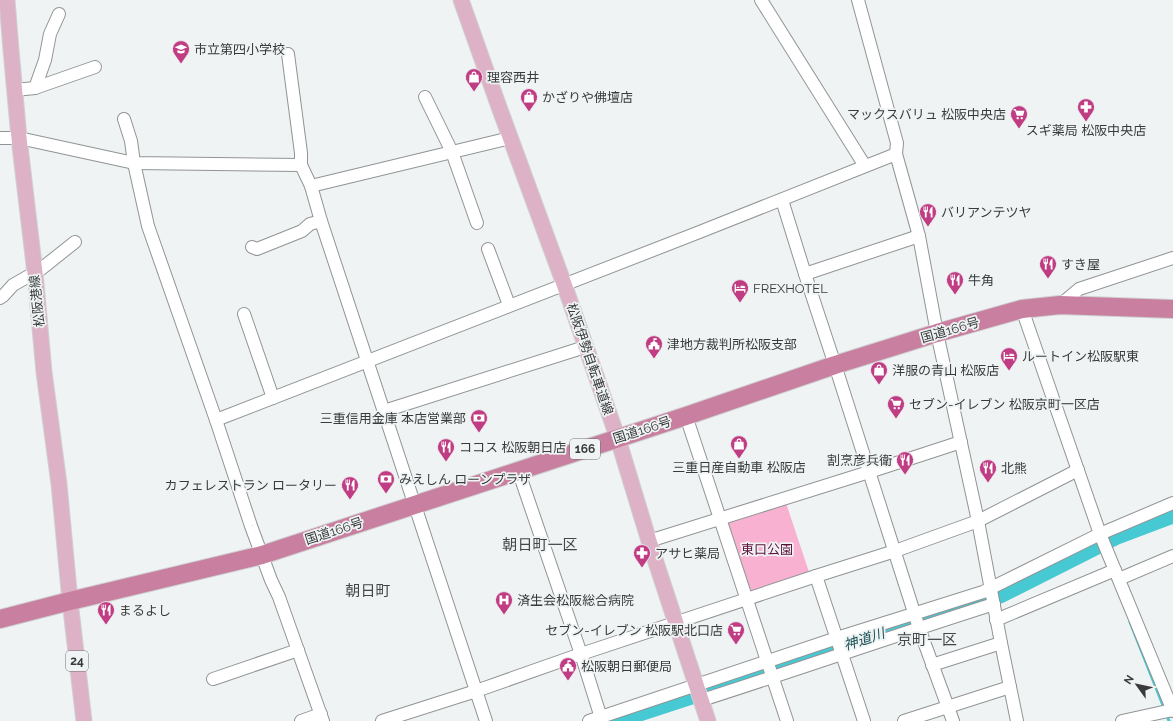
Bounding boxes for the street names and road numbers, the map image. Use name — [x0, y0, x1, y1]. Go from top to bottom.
street label: 松阪港線 — [27, 274, 47, 328]
street label: 松阪伊勢自転車道線 — [564, 301, 616, 417]
street label: 国道166号 — [919, 314, 981, 346]
street label: 国道166号 — [611, 414, 673, 446]
road number: 166 — [570, 439, 600, 459]
street label: 国道166号 — [303, 515, 365, 547]
road number: 24 — [66, 651, 88, 671]

